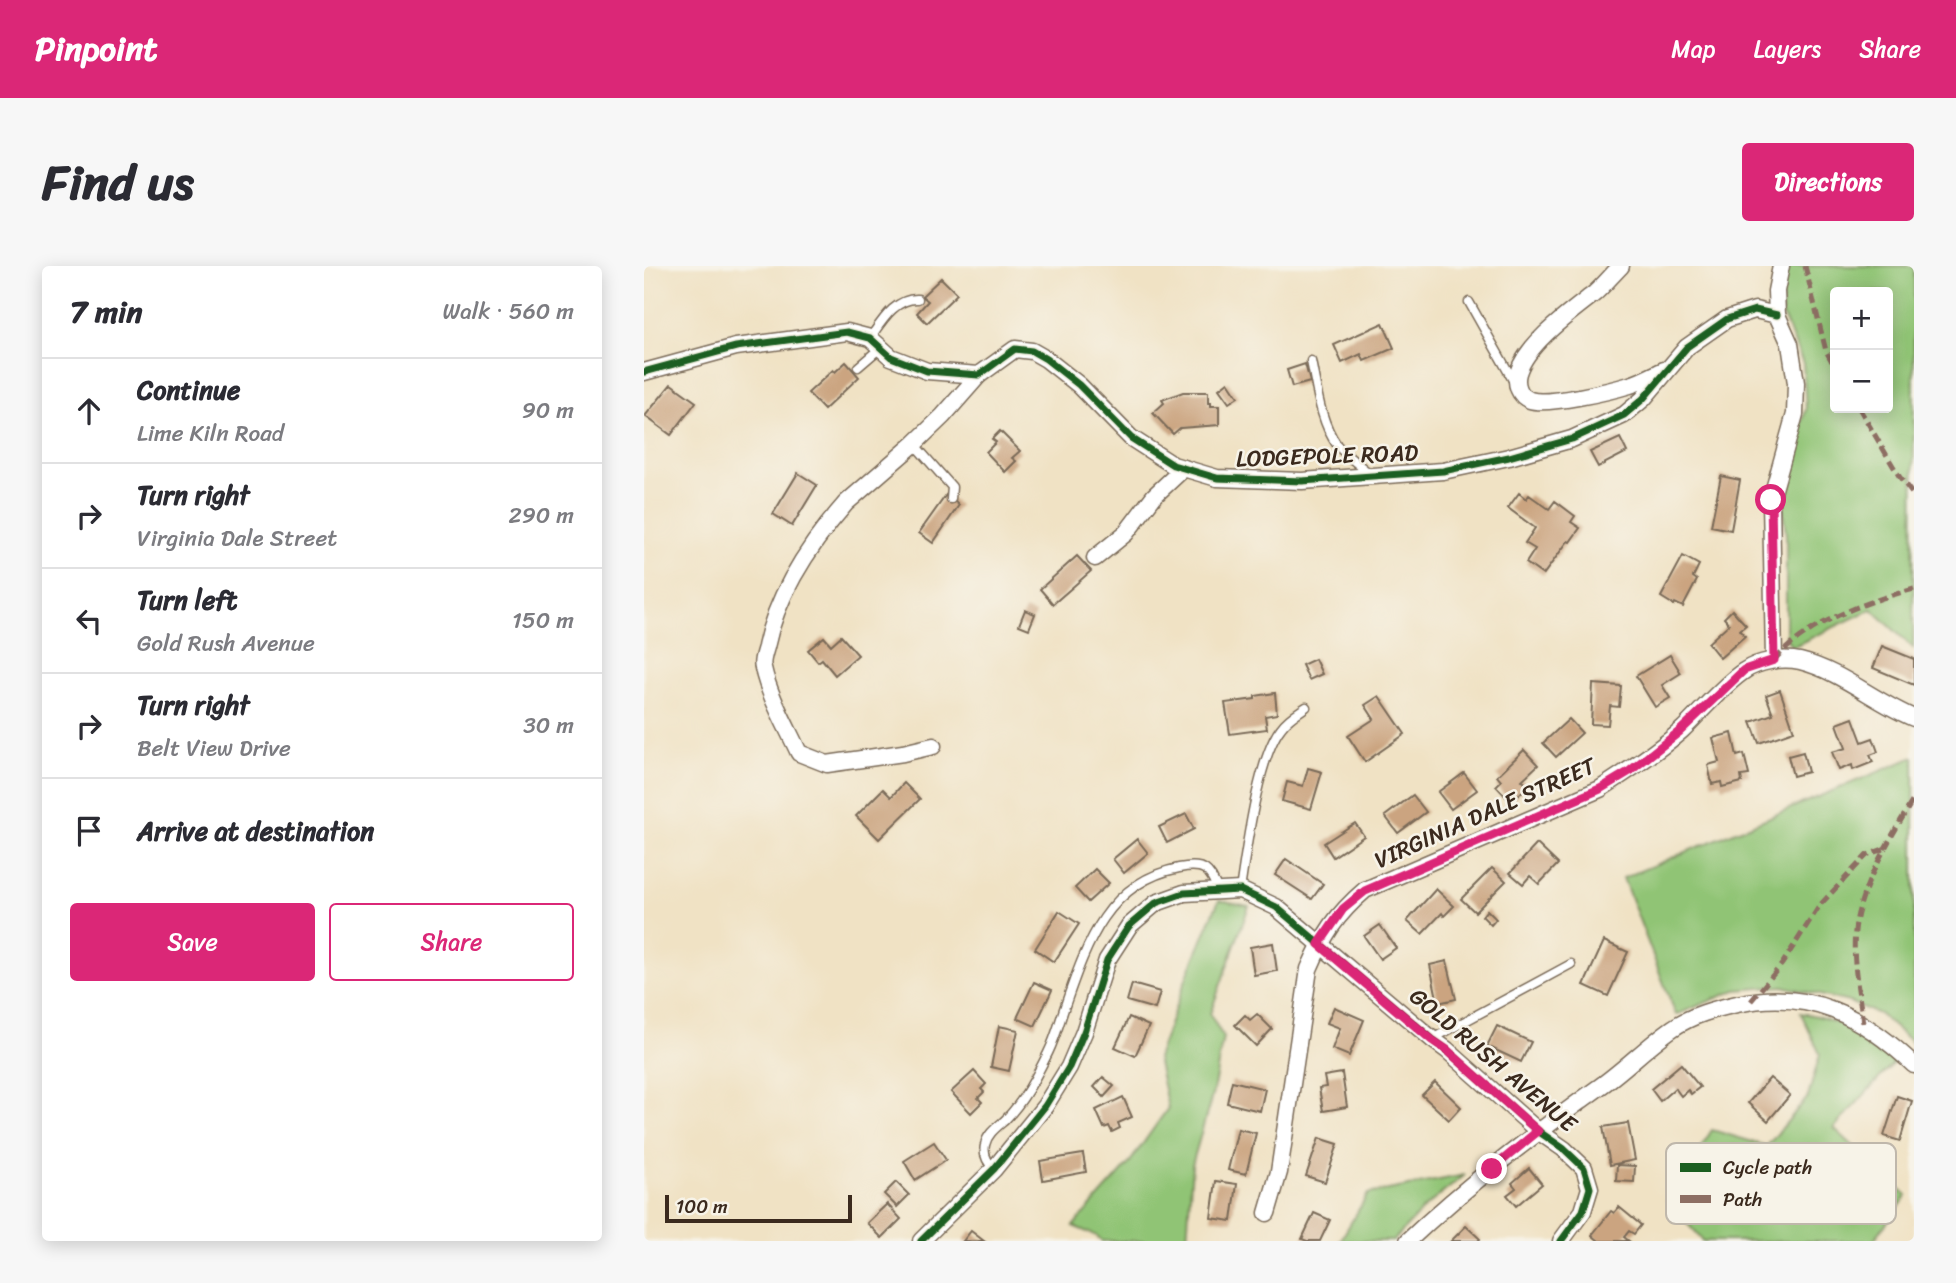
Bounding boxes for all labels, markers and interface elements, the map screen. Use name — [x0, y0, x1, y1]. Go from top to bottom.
text: Pinpoint — [35, 20, 158, 78]
text: Map — [1671, 28, 1716, 70]
text: Layers — [1754, 28, 1821, 70]
text: Share — [1859, 28, 1921, 70]
text: Find us — [42, 139, 194, 226]
button: Directions — [1742, 143, 1914, 221]
text: 7 min — [70, 285, 142, 339]
map controls — [1830, 287, 1893, 413]
button: + — [1830, 287, 1893, 350]
text: Walk · 560 m — [443, 291, 574, 332]
button: − — [1830, 350, 1893, 413]
text: Continue — [137, 367, 240, 413]
text: 90 m — [522, 390, 574, 431]
icon: ahead — [70, 392, 108, 430]
text: Lime Kiln Road — [137, 413, 284, 454]
street label: LODGEPOLE ROAD — [1235, 432, 1419, 480]
text: Turn right — [137, 472, 250, 518]
route start — [1755, 484, 1786, 515]
text: 290 m — [508, 495, 574, 536]
icon: right — [70, 497, 108, 535]
text: Virginia Dale Street — [137, 518, 337, 559]
text: Turn left — [137, 577, 237, 623]
text: 150 m — [512, 600, 574, 641]
icon: left — [70, 602, 108, 640]
text: Gold Rush Avenue — [137, 623, 315, 664]
text: Turn right — [137, 682, 250, 728]
text: 30 m — [523, 705, 574, 746]
icon: right — [70, 707, 108, 745]
text: Belt View Drive — [137, 728, 291, 769]
street label: VIRGINIA DALE STREET — [1367, 745, 1604, 880]
text: Arrive at destination — [137, 808, 374, 854]
icon: arrive — [70, 812, 108, 850]
button: Save — [70, 903, 315, 981]
button: Share — [329, 903, 574, 981]
street label: GOLD RUSH AVENUE — [1400, 977, 1587, 1144]
legend — [1666, 1143, 1896, 1224]
text: Cycle path — [1723, 1151, 1812, 1184]
route end — [1476, 1153, 1507, 1184]
text: Path — [1723, 1183, 1762, 1216]
text: 100 m — [676, 1190, 728, 1223]
scale bar — [665, 1192, 852, 1224]

